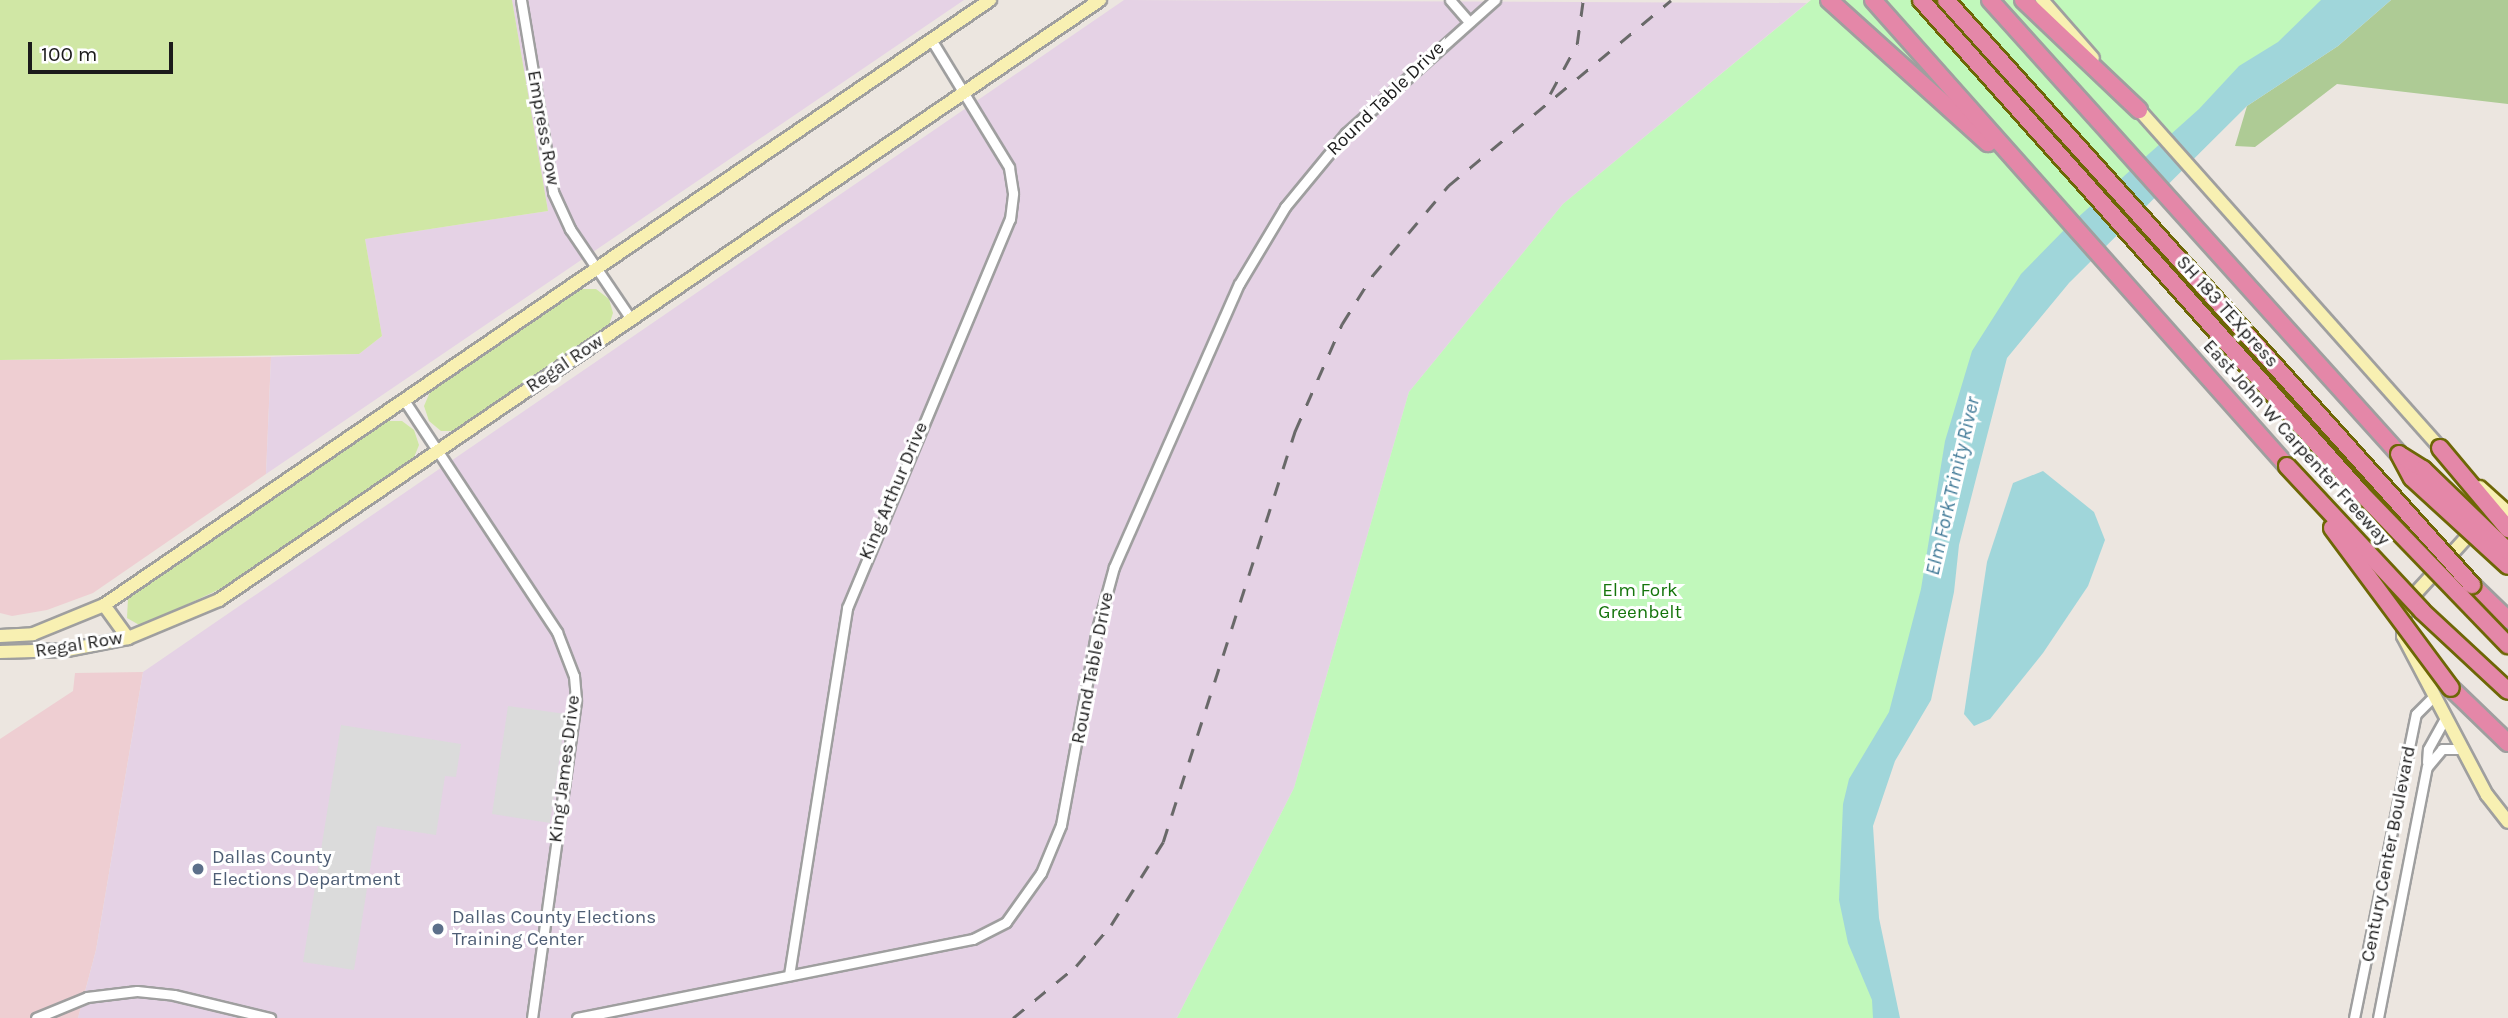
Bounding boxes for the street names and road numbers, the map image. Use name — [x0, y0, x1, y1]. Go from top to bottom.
street label: Round Table Drive — [1323, 37, 1449, 161]
street label: Empress Row — [522, 69, 564, 187]
street label: SH 183 TEXpress — [2171, 251, 2283, 373]
street label: Regal Row — [522, 330, 608, 398]
street label: East John W Carpenter Freeway — [2198, 336, 2394, 550]
street label: King Arthur Drive — [855, 419, 933, 563]
street label: Round Table Drive — [1067, 590, 1119, 746]
street label: Regal Row — [34, 627, 124, 663]
street label: King James Drive — [545, 694, 585, 844]
street label: Century Center Boulevard — [2357, 744, 2421, 964]

